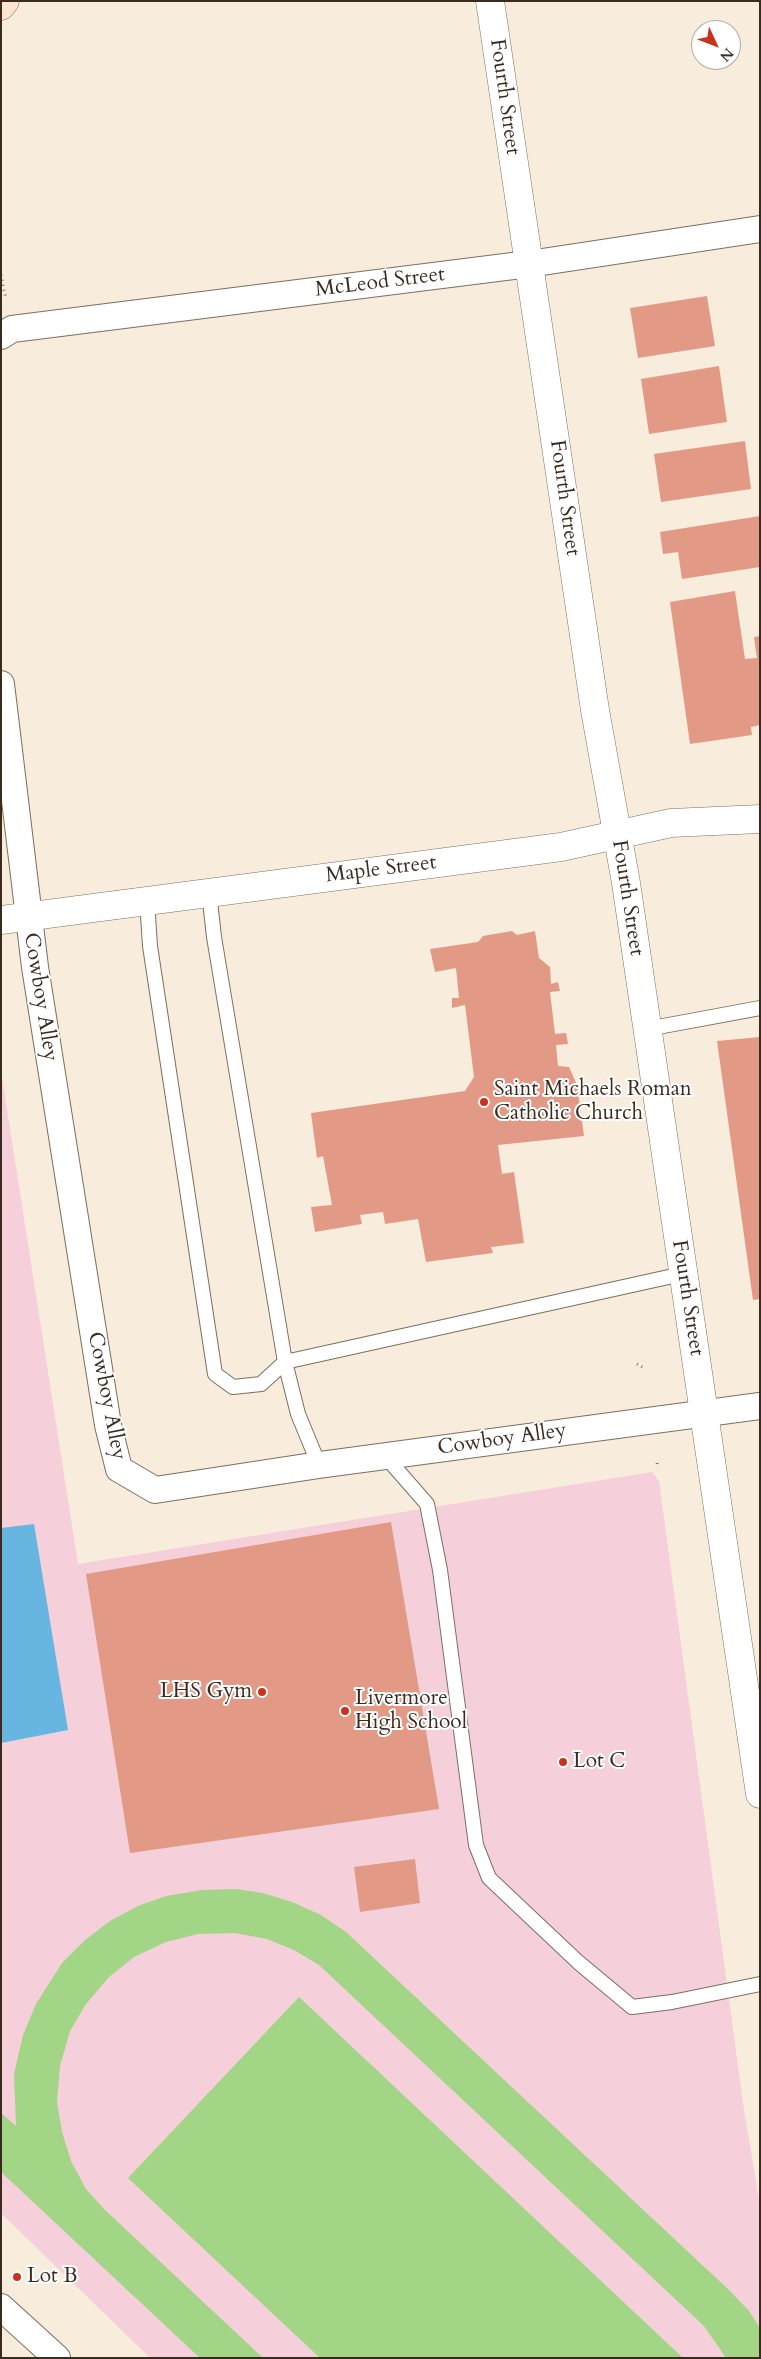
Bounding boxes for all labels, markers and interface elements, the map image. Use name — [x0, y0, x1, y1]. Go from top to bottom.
north arrow — [691, 20, 741, 70]
street label: Fourth Street — [483, 37, 525, 157]
text: N — [716, 44, 738, 66]
street label: McLeod Street — [314, 263, 446, 303]
street label: Fourth Street — [543, 438, 585, 558]
street label: Fourth Street — [605, 838, 649, 958]
street label: Maple Street — [324, 851, 438, 889]
street label: Cowboy Alley — [17, 931, 63, 1063]
place label: Saint Michaels Roman Catholic Church — [494, 1077, 692, 1127]
marker: Saint Michaels Roman Catholic Church — [478, 1096, 490, 1108]
street label: Fourth Street — [665, 1238, 709, 1358]
street label: Cowboy Alley — [81, 1330, 131, 1462]
street label: Cowboy Alley — [436, 1418, 568, 1462]
place label: LHS Gym — [160, 1679, 252, 1705]
marker: LHS Gym — [256, 1686, 268, 1698]
place label: Livermore High School — [355, 1686, 467, 1736]
marker: Livermore High School — [339, 1705, 351, 1717]
place label: Lot C — [573, 1749, 625, 1775]
marker: Lot C — [557, 1756, 569, 1768]
place label: Lot B — [27, 2264, 78, 2290]
marker: Lot B — [11, 2271, 23, 2283]

